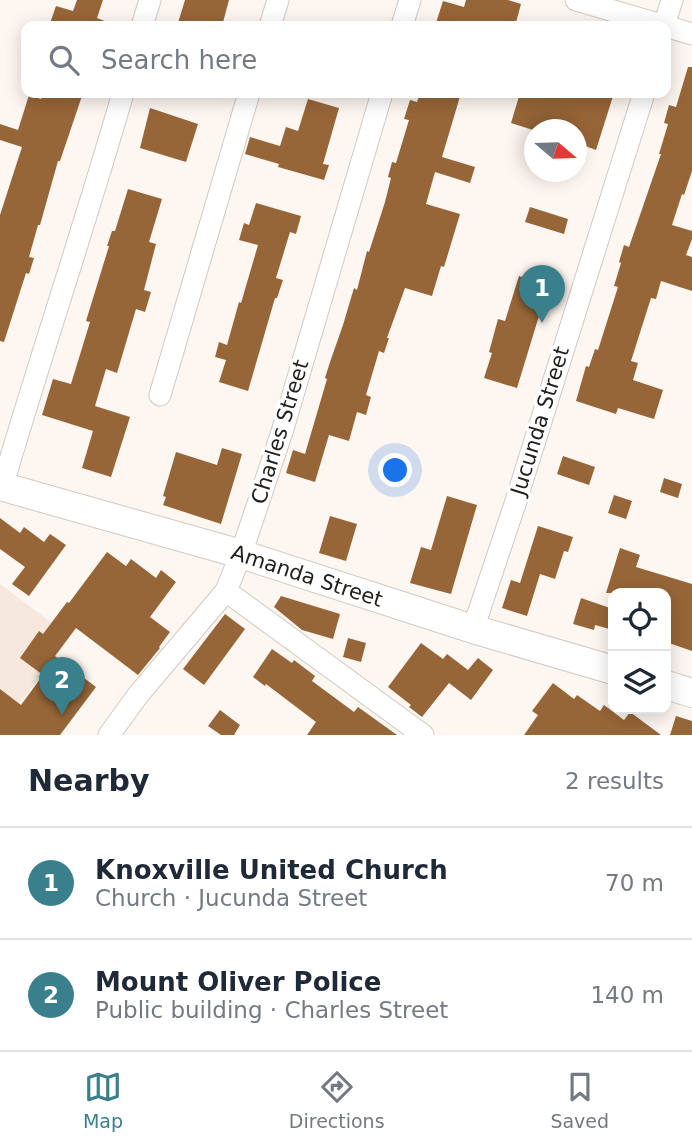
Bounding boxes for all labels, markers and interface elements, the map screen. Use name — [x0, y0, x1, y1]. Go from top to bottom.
search box — [21, 21, 671, 98]
icon: search — [45, 41, 83, 79]
text: Search here — [101, 45, 257, 75]
north arrow — [524, 119, 587, 182]
pin: 1 — [519, 265, 565, 323]
street label: Jucunda Street — [505, 344, 574, 500]
street label: Charles Street — [247, 357, 313, 507]
your location — [378, 453, 412, 487]
street label: Amanda Street — [228, 540, 386, 612]
map controls — [608, 588, 671, 714]
button: locate — [608, 588, 671, 651]
button: layers — [608, 651, 671, 714]
pin: 2 — [39, 657, 85, 715]
text: Nearby — [28, 763, 150, 798]
text: 2 results — [565, 768, 664, 794]
text: Knoxville United Church — [95, 855, 448, 885]
text: 1 — [43, 870, 59, 896]
text: 70 m — [605, 870, 664, 896]
text: Church · Jucunda Street — [95, 885, 367, 911]
text: Mount Oliver Police — [95, 967, 381, 997]
text: 2 — [43, 982, 59, 1008]
text: 140 m — [590, 982, 664, 1008]
text: Public building · Charles Street — [95, 997, 448, 1023]
tab: Map — [83, 1068, 123, 1132]
tab: Directions — [289, 1068, 385, 1132]
tab: Saved — [550, 1068, 609, 1132]

